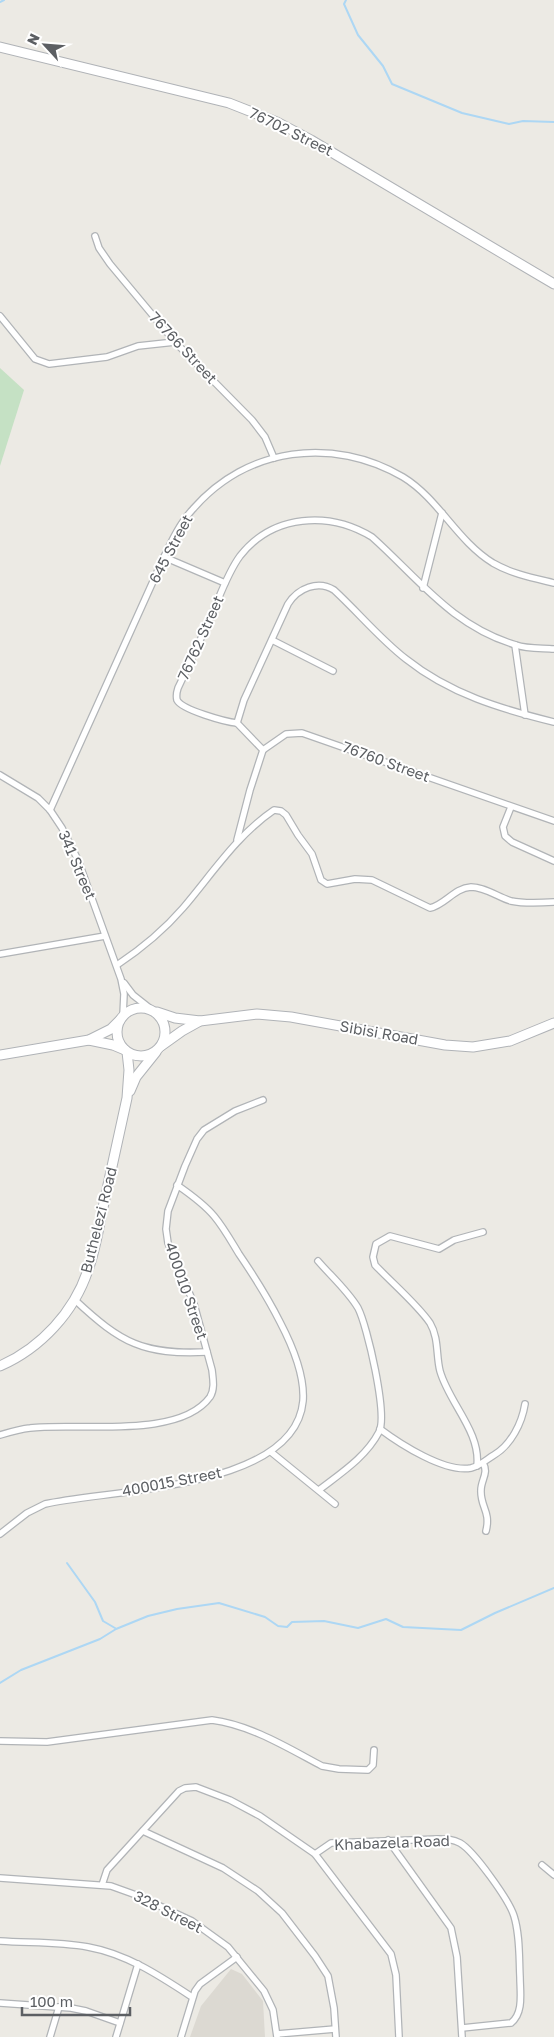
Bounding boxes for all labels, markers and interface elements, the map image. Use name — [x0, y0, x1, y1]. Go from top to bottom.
north arrow — [20, 20, 70, 70]
text: N — [23, 31, 43, 48]
street label: 76702 Street — [247, 103, 336, 159]
street label: 76766 Street — [146, 308, 221, 387]
street label: 645 Street — [145, 511, 196, 586]
street label: 76762 Street — [173, 592, 227, 683]
street label: 76760 Street — [340, 737, 432, 785]
street label: 341 Street — [55, 827, 101, 902]
street label: Sibisi Road — [339, 1016, 420, 1048]
street label: Buthelezi Road — [76, 1165, 120, 1275]
street label: 400010 Street — [162, 1240, 212, 1342]
street label: 400015 Street — [120, 1463, 223, 1500]
street label: Khabazela Road — [334, 1831, 450, 1853]
street label: 328 Street — [131, 1886, 206, 1936]
scale bar — [22, 1984, 130, 2016]
text: 100 m — [30, 1992, 73, 2010]

